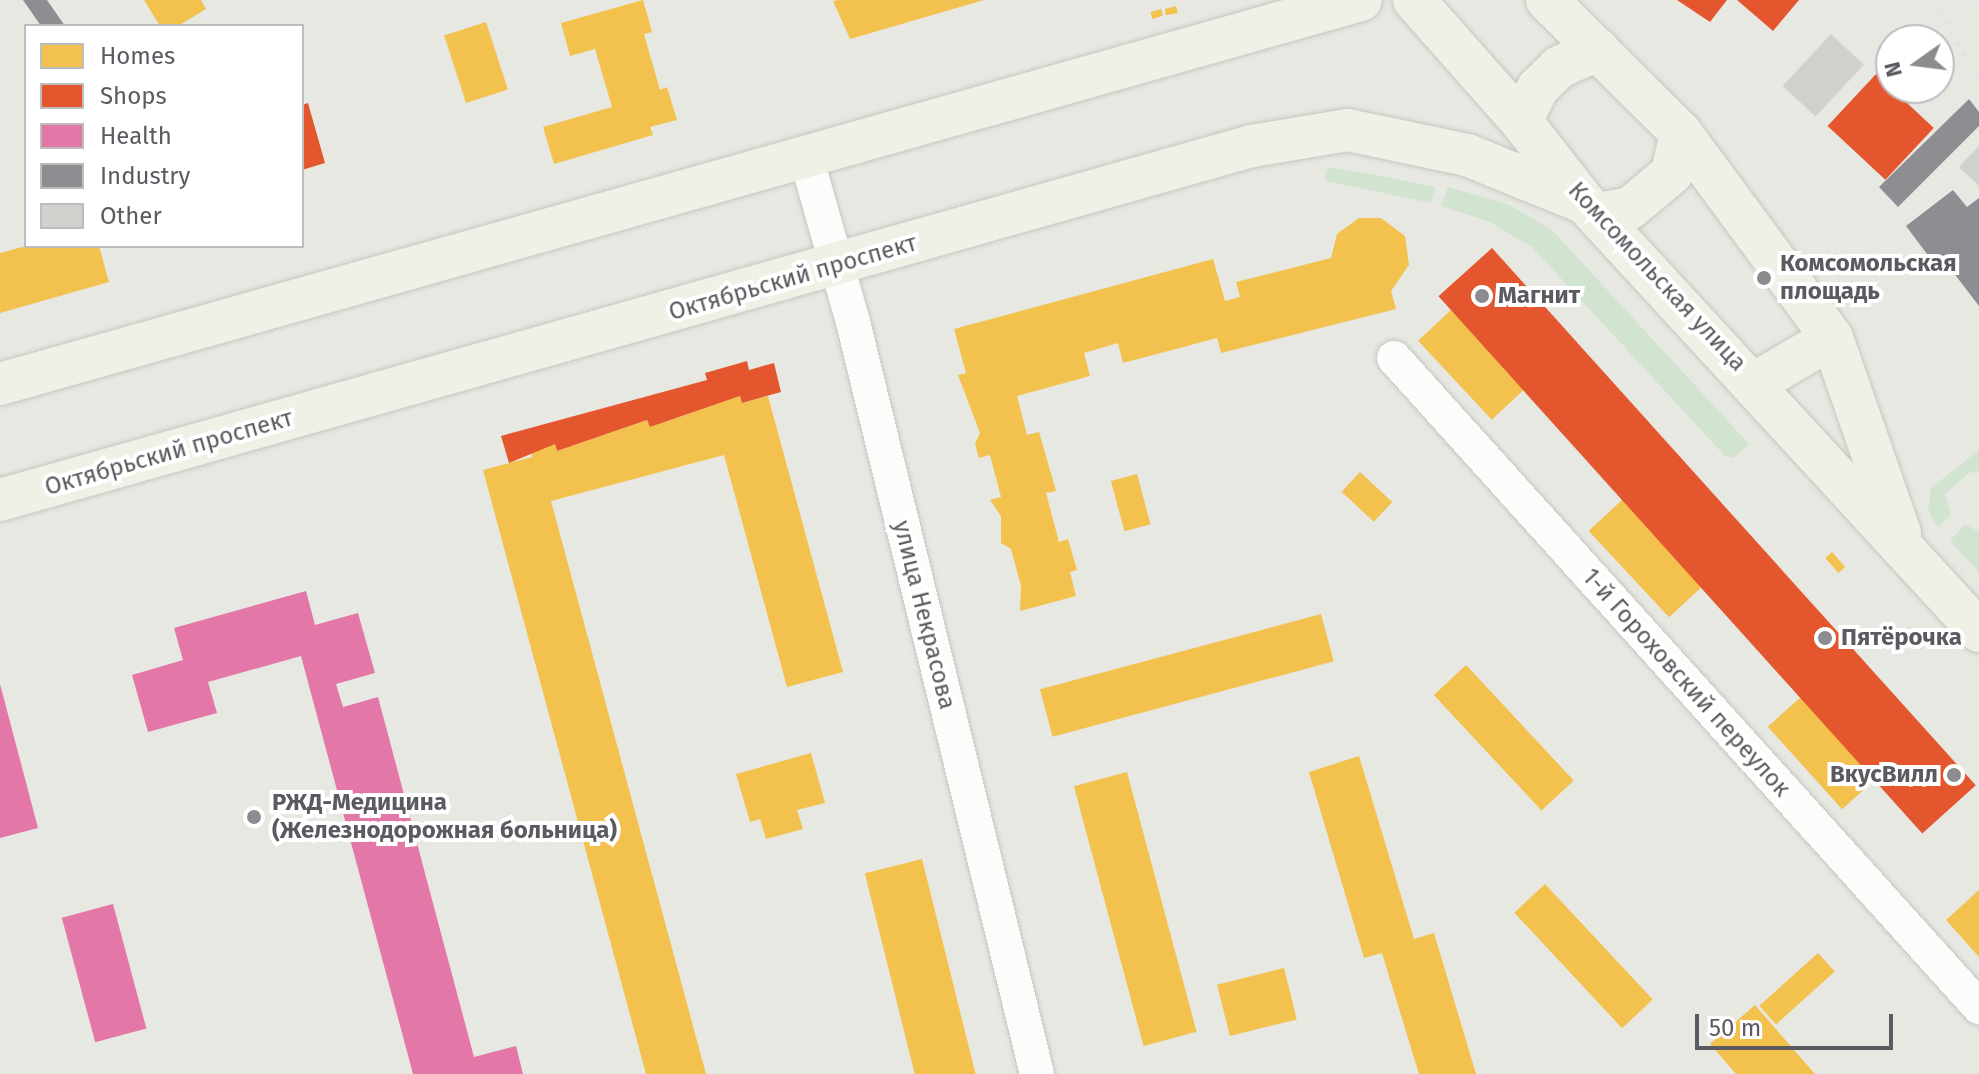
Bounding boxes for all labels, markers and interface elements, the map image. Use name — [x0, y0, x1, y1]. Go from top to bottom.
legend — [24, 24, 304, 248]
north arrow — [1875, 24, 1955, 104]
text: Homes — [100, 42, 175, 70]
text: N — [1878, 59, 1908, 80]
text: Shops — [100, 82, 167, 110]
text: Health — [100, 122, 172, 150]
text: Industry — [100, 162, 190, 190]
street label: Комсомольская улица — [1562, 176, 1752, 378]
text: Other — [100, 202, 162, 230]
street label: Октябрьский проспект — [666, 229, 920, 327]
place label: Комсомольская площадь — [1780, 250, 1957, 306]
marker: Комсомольская площадь — [1755, 269, 1773, 287]
place label: Магнит — [1498, 282, 1580, 310]
marker: Магнит — [1473, 287, 1491, 305]
street label: Октябрьский проспект — [42, 404, 296, 502]
street label: улица Некрасова — [887, 518, 961, 712]
street label: 1-й Гороховский переулок — [1576, 563, 1796, 803]
place label: Пятёрочка — [1841, 624, 1962, 652]
marker: Пятёрочка — [1816, 629, 1834, 647]
place label: ВкусВилл — [1830, 761, 1938, 789]
marker: ВкусВилл — [1945, 766, 1963, 784]
place label: РЖД-Медицина (Железнодорожная больница) — [272, 789, 617, 845]
marker: РЖД-Медицина (Железнодорожная больница) — [243, 806, 265, 828]
scale bar — [1699, 998, 1897, 1048]
text: 50 m — [1709, 1014, 1761, 1042]

